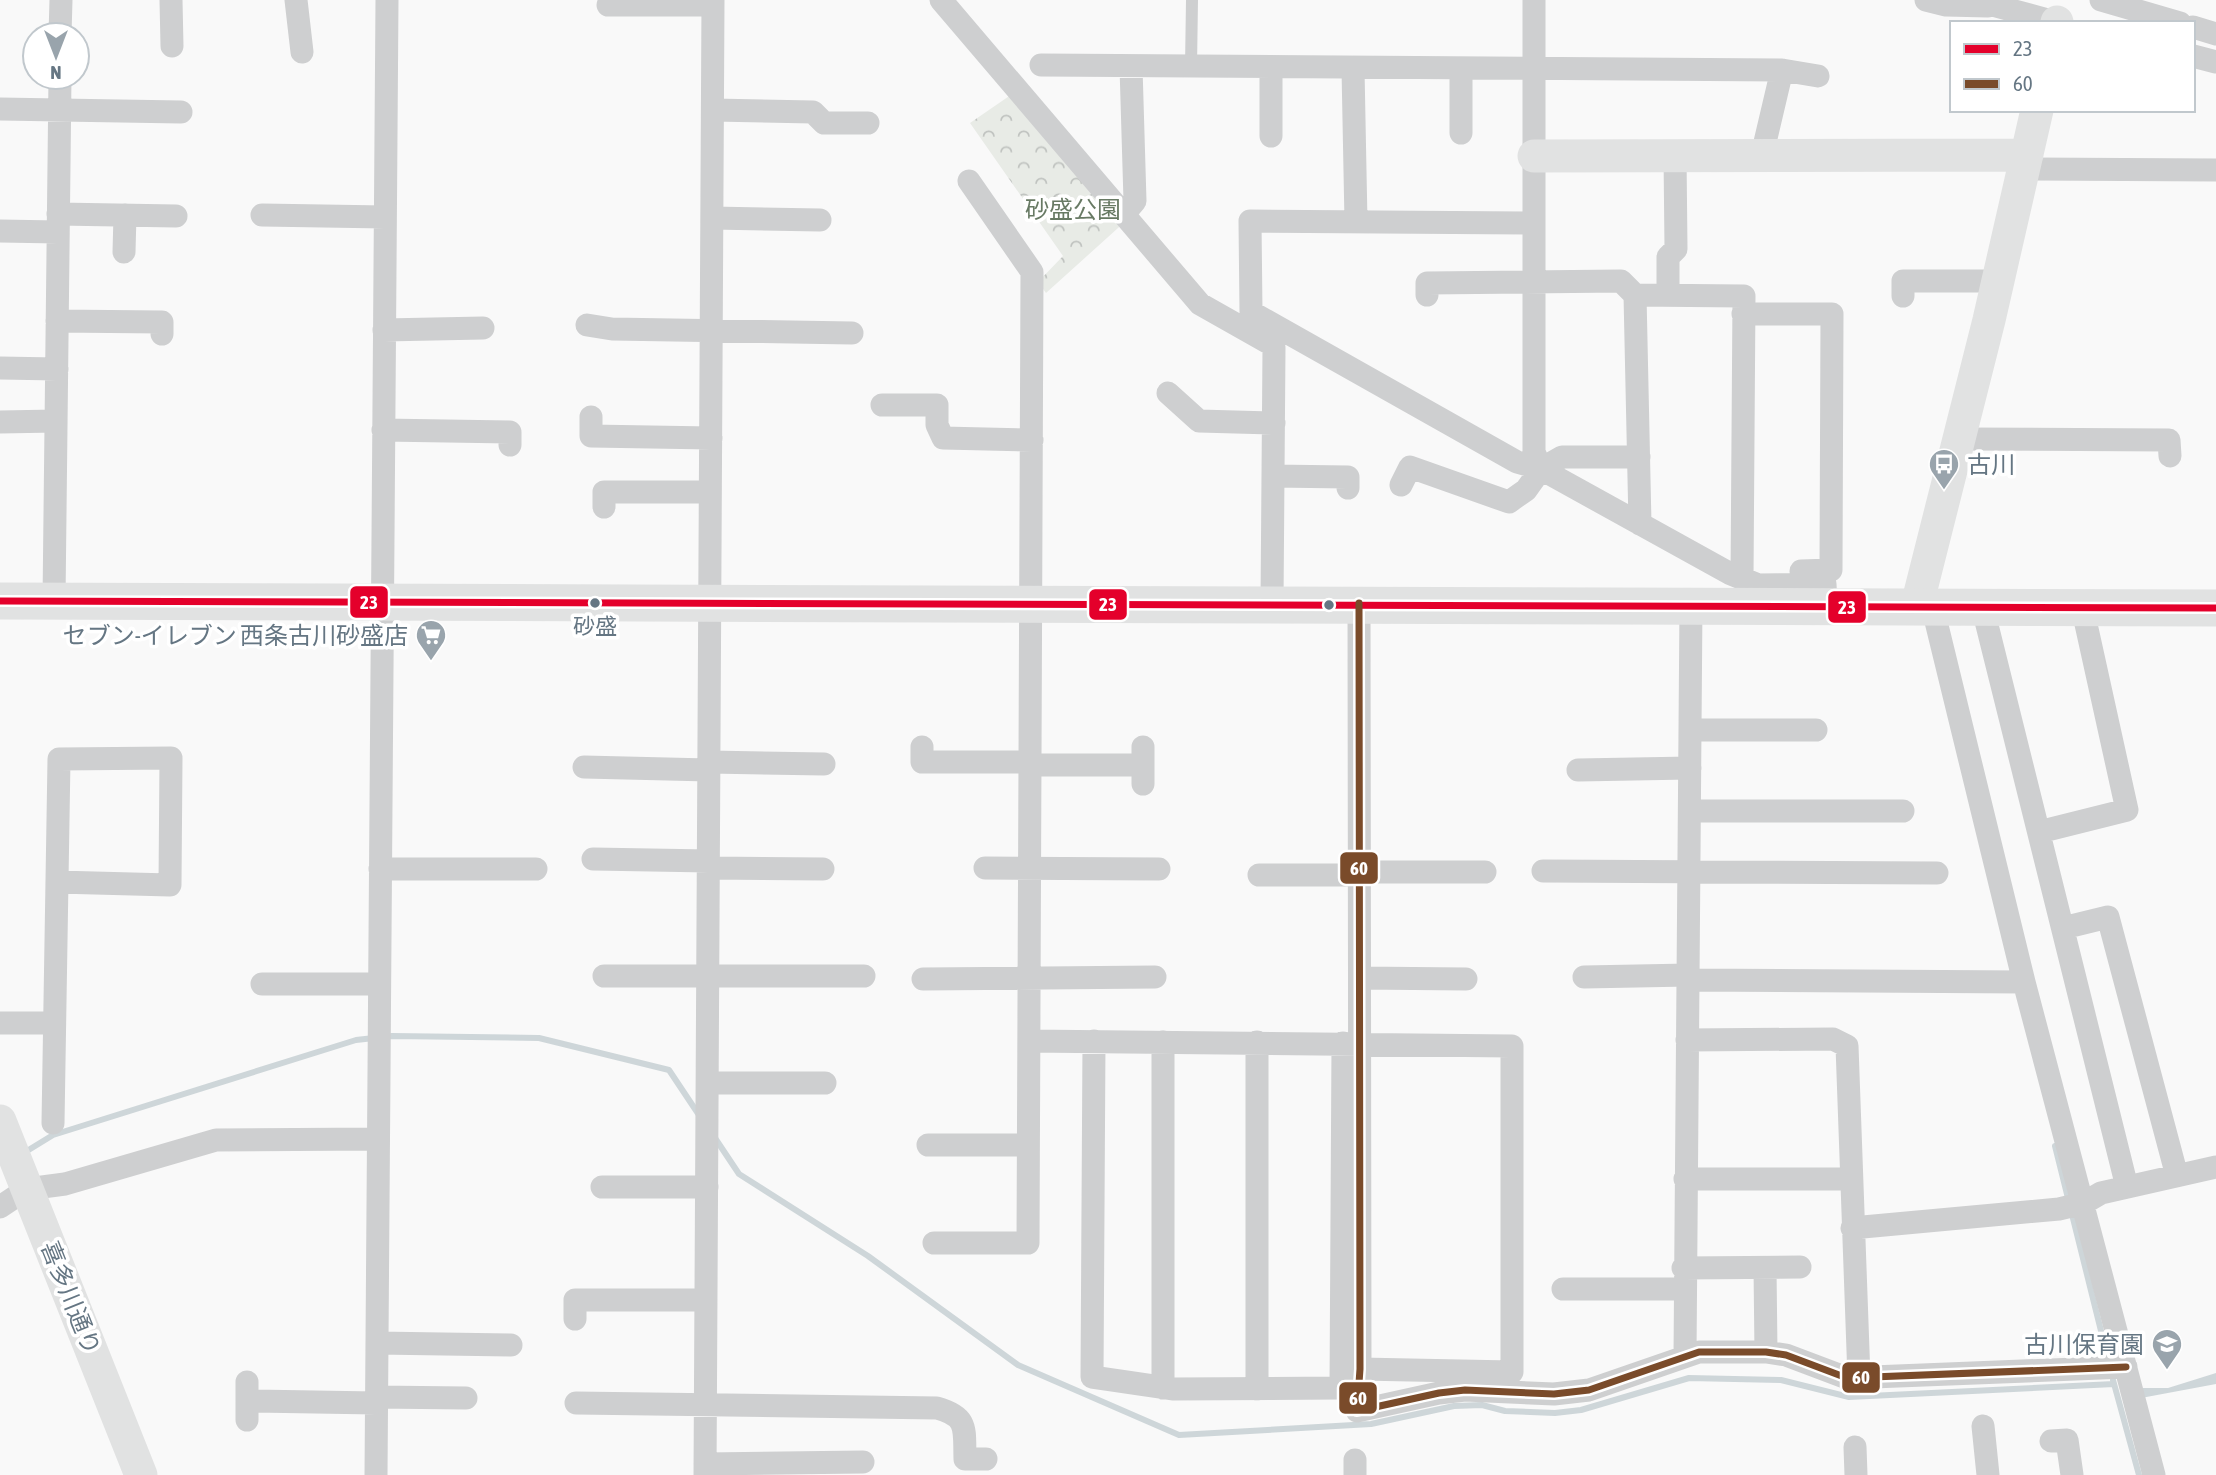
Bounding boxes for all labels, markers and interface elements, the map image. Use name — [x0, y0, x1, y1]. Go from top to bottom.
north arrow — [21, 21, 91, 91]
legend — [1950, 21, 2195, 112]
text: 23 — [2013, 36, 2033, 60]
text: N — [50, 62, 62, 84]
text: 60 — [2013, 71, 2033, 95]
park label: 砂盛公園 — [1025, 196, 1121, 223]
bus stop icon: 古川 — [1927, 447, 1961, 491]
place label: 古川 — [1967, 451, 2015, 478]
line badge: 23 — [349, 585, 389, 619]
line badge: 23 — [1088, 588, 1128, 621]
line badge: 23 — [1827, 590, 1867, 624]
text: 23 — [360, 591, 378, 613]
text: 23 — [1099, 593, 1117, 615]
marker: 砂盛 — [588, 596, 602, 610]
text: 23 — [1838, 596, 1856, 618]
unlabelled marker — [1322, 598, 1336, 612]
place label: 砂盛 — [573, 613, 617, 639]
supermarket icon: セブン-イレブン 西条古川砂盛店 — [414, 618, 448, 662]
place label: セブン-イレブン 西条古川砂盛店 — [63, 622, 408, 649]
line badge: 60 — [1339, 851, 1379, 885]
text: 60 — [1350, 857, 1368, 879]
street label: 喜多川通り — [36, 1237, 106, 1359]
school or university icon: 古川保育園 — [2150, 1327, 2184, 1371]
place label: 古川保育園 — [2024, 1331, 2144, 1358]
line badge: 60 — [1841, 1361, 1881, 1394]
text: 60 — [1852, 1366, 1870, 1388]
line badge: 60 — [1338, 1381, 1378, 1415]
text: 60 — [1349, 1387, 1367, 1409]

